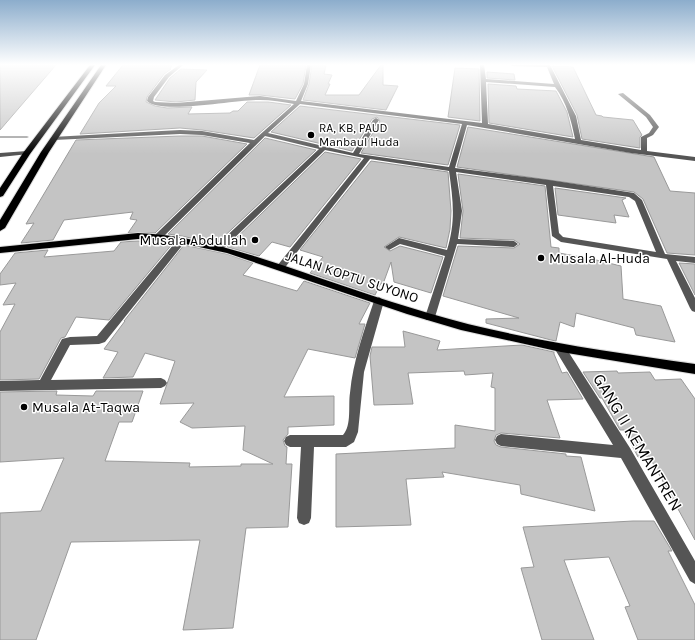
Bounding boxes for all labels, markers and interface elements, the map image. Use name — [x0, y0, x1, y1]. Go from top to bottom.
place label: RA, KB, PAUD Manbaul Huda — [319, 121, 399, 149]
marker: RA, KB, PAUD Manbaul Huda — [306, 130, 316, 140]
place label: Musala Abdullah — [140, 232, 247, 249]
marker: Musala Abdullah — [250, 235, 260, 245]
street label: JALAN KOPTU SUYONO — [283, 247, 421, 307]
place label: Musala Al-Huda — [549, 250, 650, 267]
marker: Musala Al-Huda — [536, 253, 546, 263]
street label: GANG II KEMANTREN — [589, 370, 687, 514]
place label: Musala At-Taqwa — [32, 399, 140, 416]
marker: Musala At-Taqwa — [19, 402, 29, 412]

